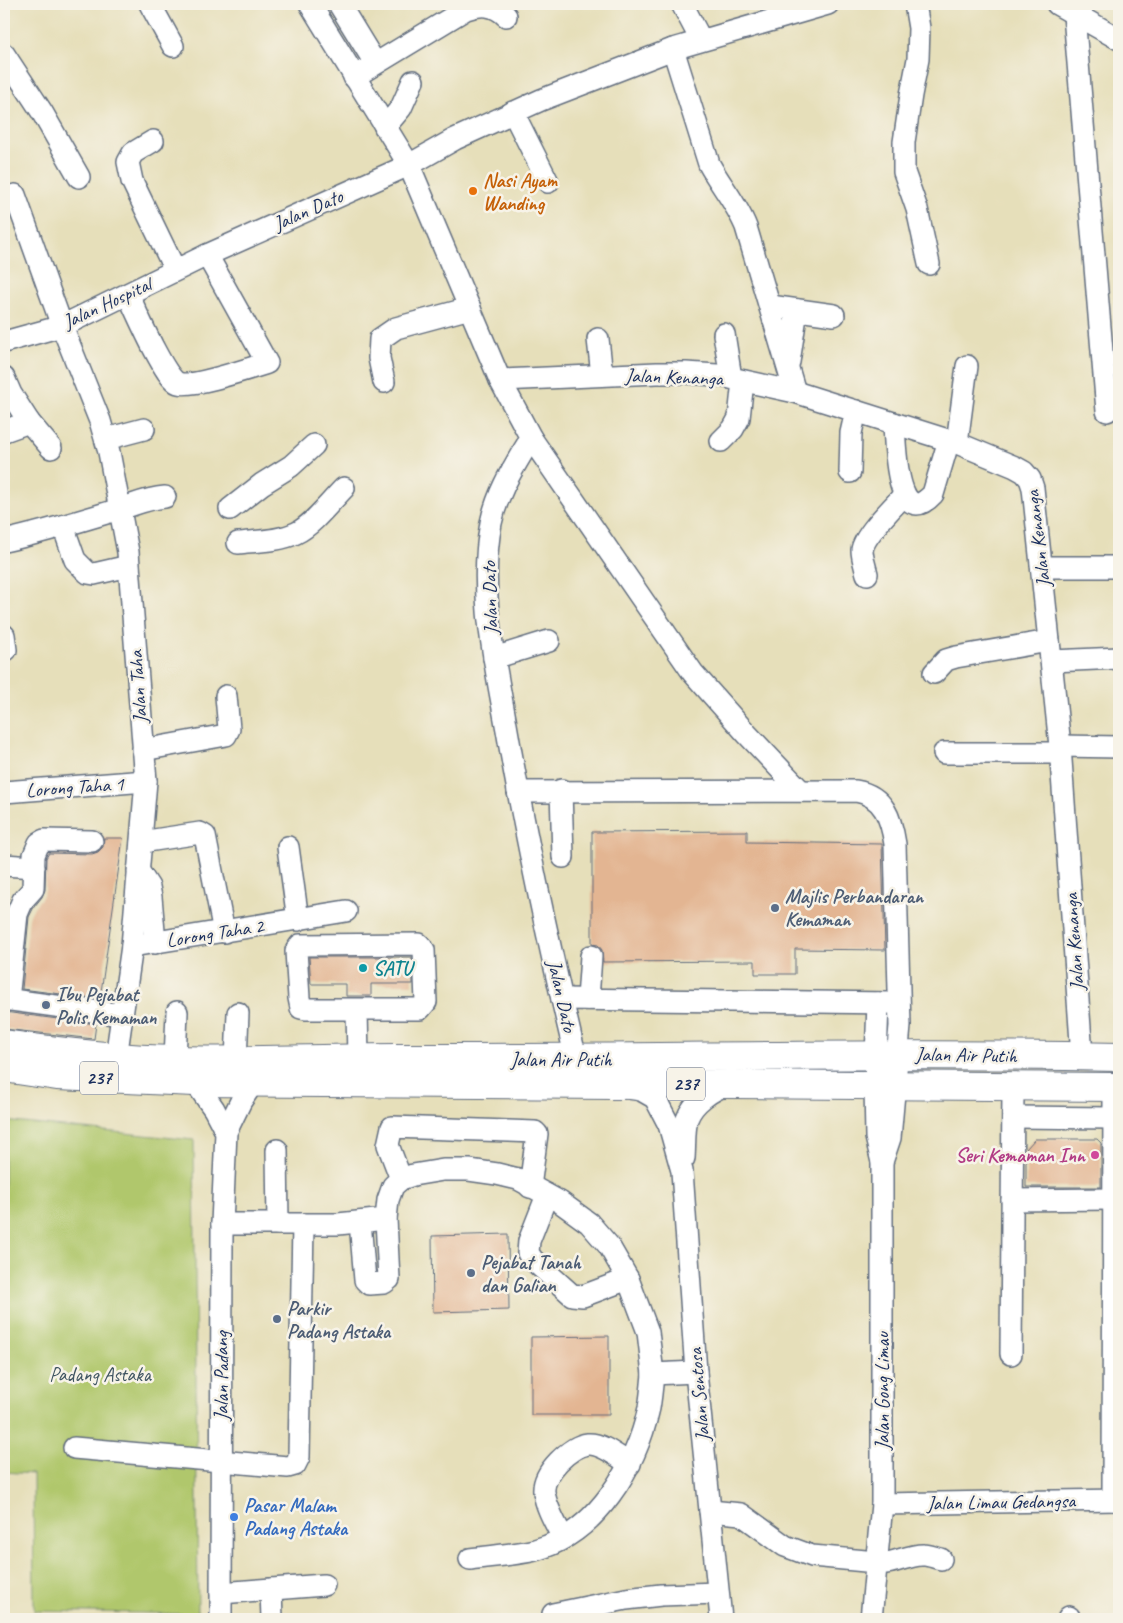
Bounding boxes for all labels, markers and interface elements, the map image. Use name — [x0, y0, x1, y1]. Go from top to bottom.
place label: Nasi Ayam Wanding — [483, 168, 558, 216]
street label: Jalan Dato — [269, 183, 347, 237]
marker: Nasi Ayam Wanding — [467, 185, 479, 197]
street label: Jalan Hospital — [58, 270, 158, 335]
street label: Jalan Kenanga — [624, 363, 725, 391]
street label: Jalan Kenanga — [1019, 487, 1056, 590]
street label: Jalan Dato — [476, 560, 504, 636]
street label: Jalan Taha — [123, 648, 153, 725]
street label: Lorong Taha 1 — [25, 771, 126, 803]
place label: Majlis Perbandaran Kemaman — [785, 884, 925, 932]
street label: Jalan Kenanga — [1058, 891, 1090, 993]
marker: Majlis Perbandaran Kemaman — [769, 902, 781, 914]
street label: Lorong Taha 2 — [165, 913, 267, 953]
place label: SATU — [373, 956, 415, 981]
street label: Jalan Dato — [541, 956, 583, 1035]
marker: SATU — [357, 962, 369, 974]
place label: Ibu Pejabat Polis Kemaman — [56, 982, 157, 1030]
marker: Ibu Pejabat Polis Kemaman — [40, 999, 52, 1011]
street label: Jalan Air Putih — [914, 1042, 1018, 1068]
street label: Jalan Air Putih — [509, 1047, 613, 1072]
road number: 237 — [80, 1062, 118, 1094]
road number: 237 — [667, 1068, 705, 1100]
place label: Seri Kemaman Inn — [955, 1143, 1087, 1168]
marker: Seri Kemaman Inn — [1089, 1149, 1101, 1161]
place label: Pejabat Tanah dan Galian — [481, 1250, 581, 1298]
marker: Pejabat Tanah dan Galian — [465, 1267, 477, 1279]
place label: Parkir Padang Astaka — [287, 1296, 392, 1344]
marker: Parkir Padang Astaka — [271, 1313, 283, 1325]
street label: Jalan Padang — [209, 1329, 234, 1422]
street label: Jalan Gong Limau — [870, 1331, 895, 1451]
street label: Jalan Sentosa — [682, 1345, 716, 1444]
park label: Padang Astaka — [49, 1362, 153, 1387]
street label: Jalan Limau Gedangsa — [926, 1488, 1077, 1516]
place label: Pasar Malam Padang Astaka — [244, 1493, 349, 1541]
marker: Pasar Malam Padang Astaka — [228, 1511, 240, 1523]

